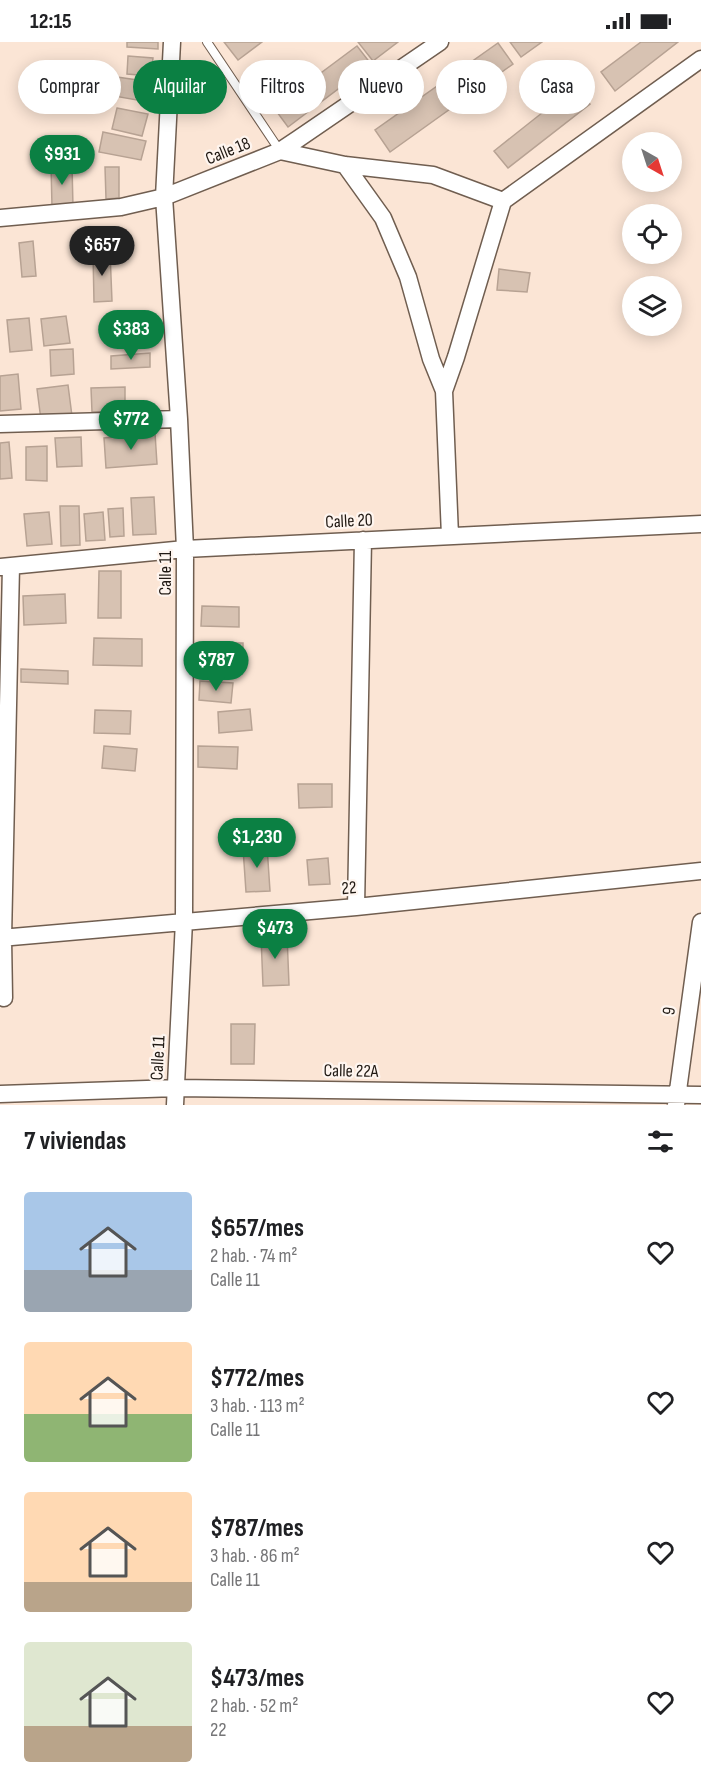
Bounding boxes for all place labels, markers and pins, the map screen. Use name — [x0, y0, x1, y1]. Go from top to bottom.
pin: $931 — [26, 135, 98, 186]
pin: $657 — [66, 226, 138, 277]
pin: $383 — [95, 310, 167, 361]
pin: $772 — [95, 400, 167, 451]
pin: $787 — [180, 641, 252, 692]
pin: $1,230 — [208, 818, 306, 869]
pin: $473 — [239, 909, 311, 960]

